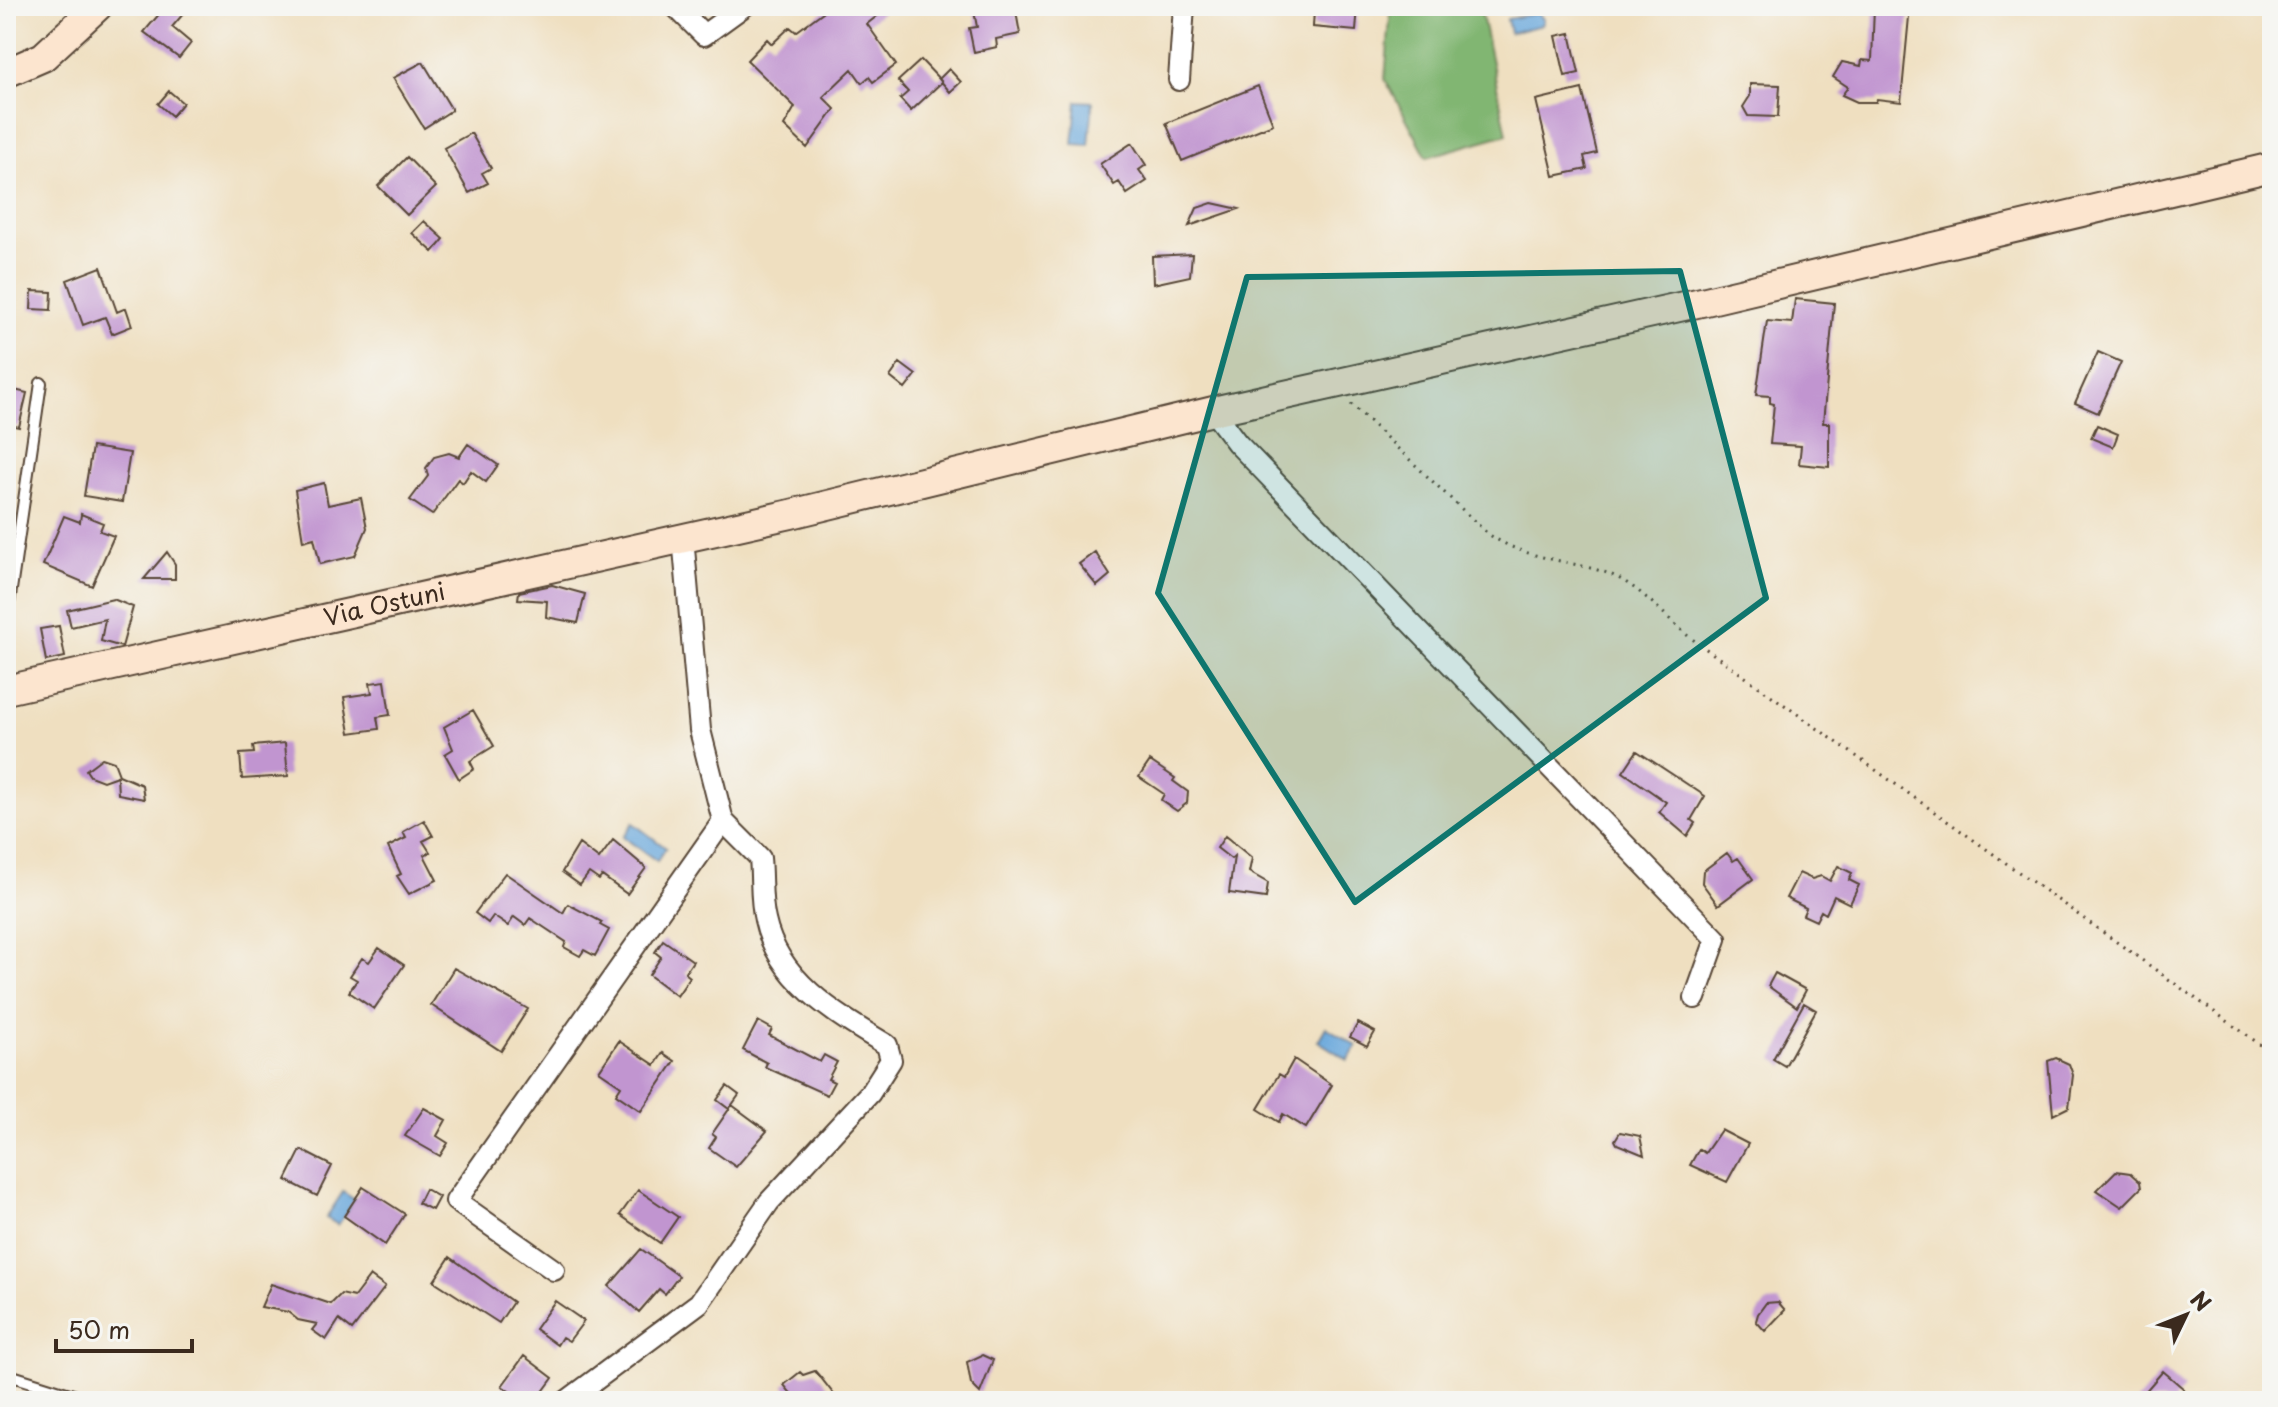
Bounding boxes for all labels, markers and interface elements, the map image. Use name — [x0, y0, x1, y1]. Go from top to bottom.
street label: Via Ostuni — [320, 572, 448, 634]
north arrow — [2146, 1275, 2226, 1355]
text: N — [2184, 1283, 2220, 1318]
scale bar — [56, 1303, 192, 1353]
text: 50 m — [68, 1311, 130, 1347]

